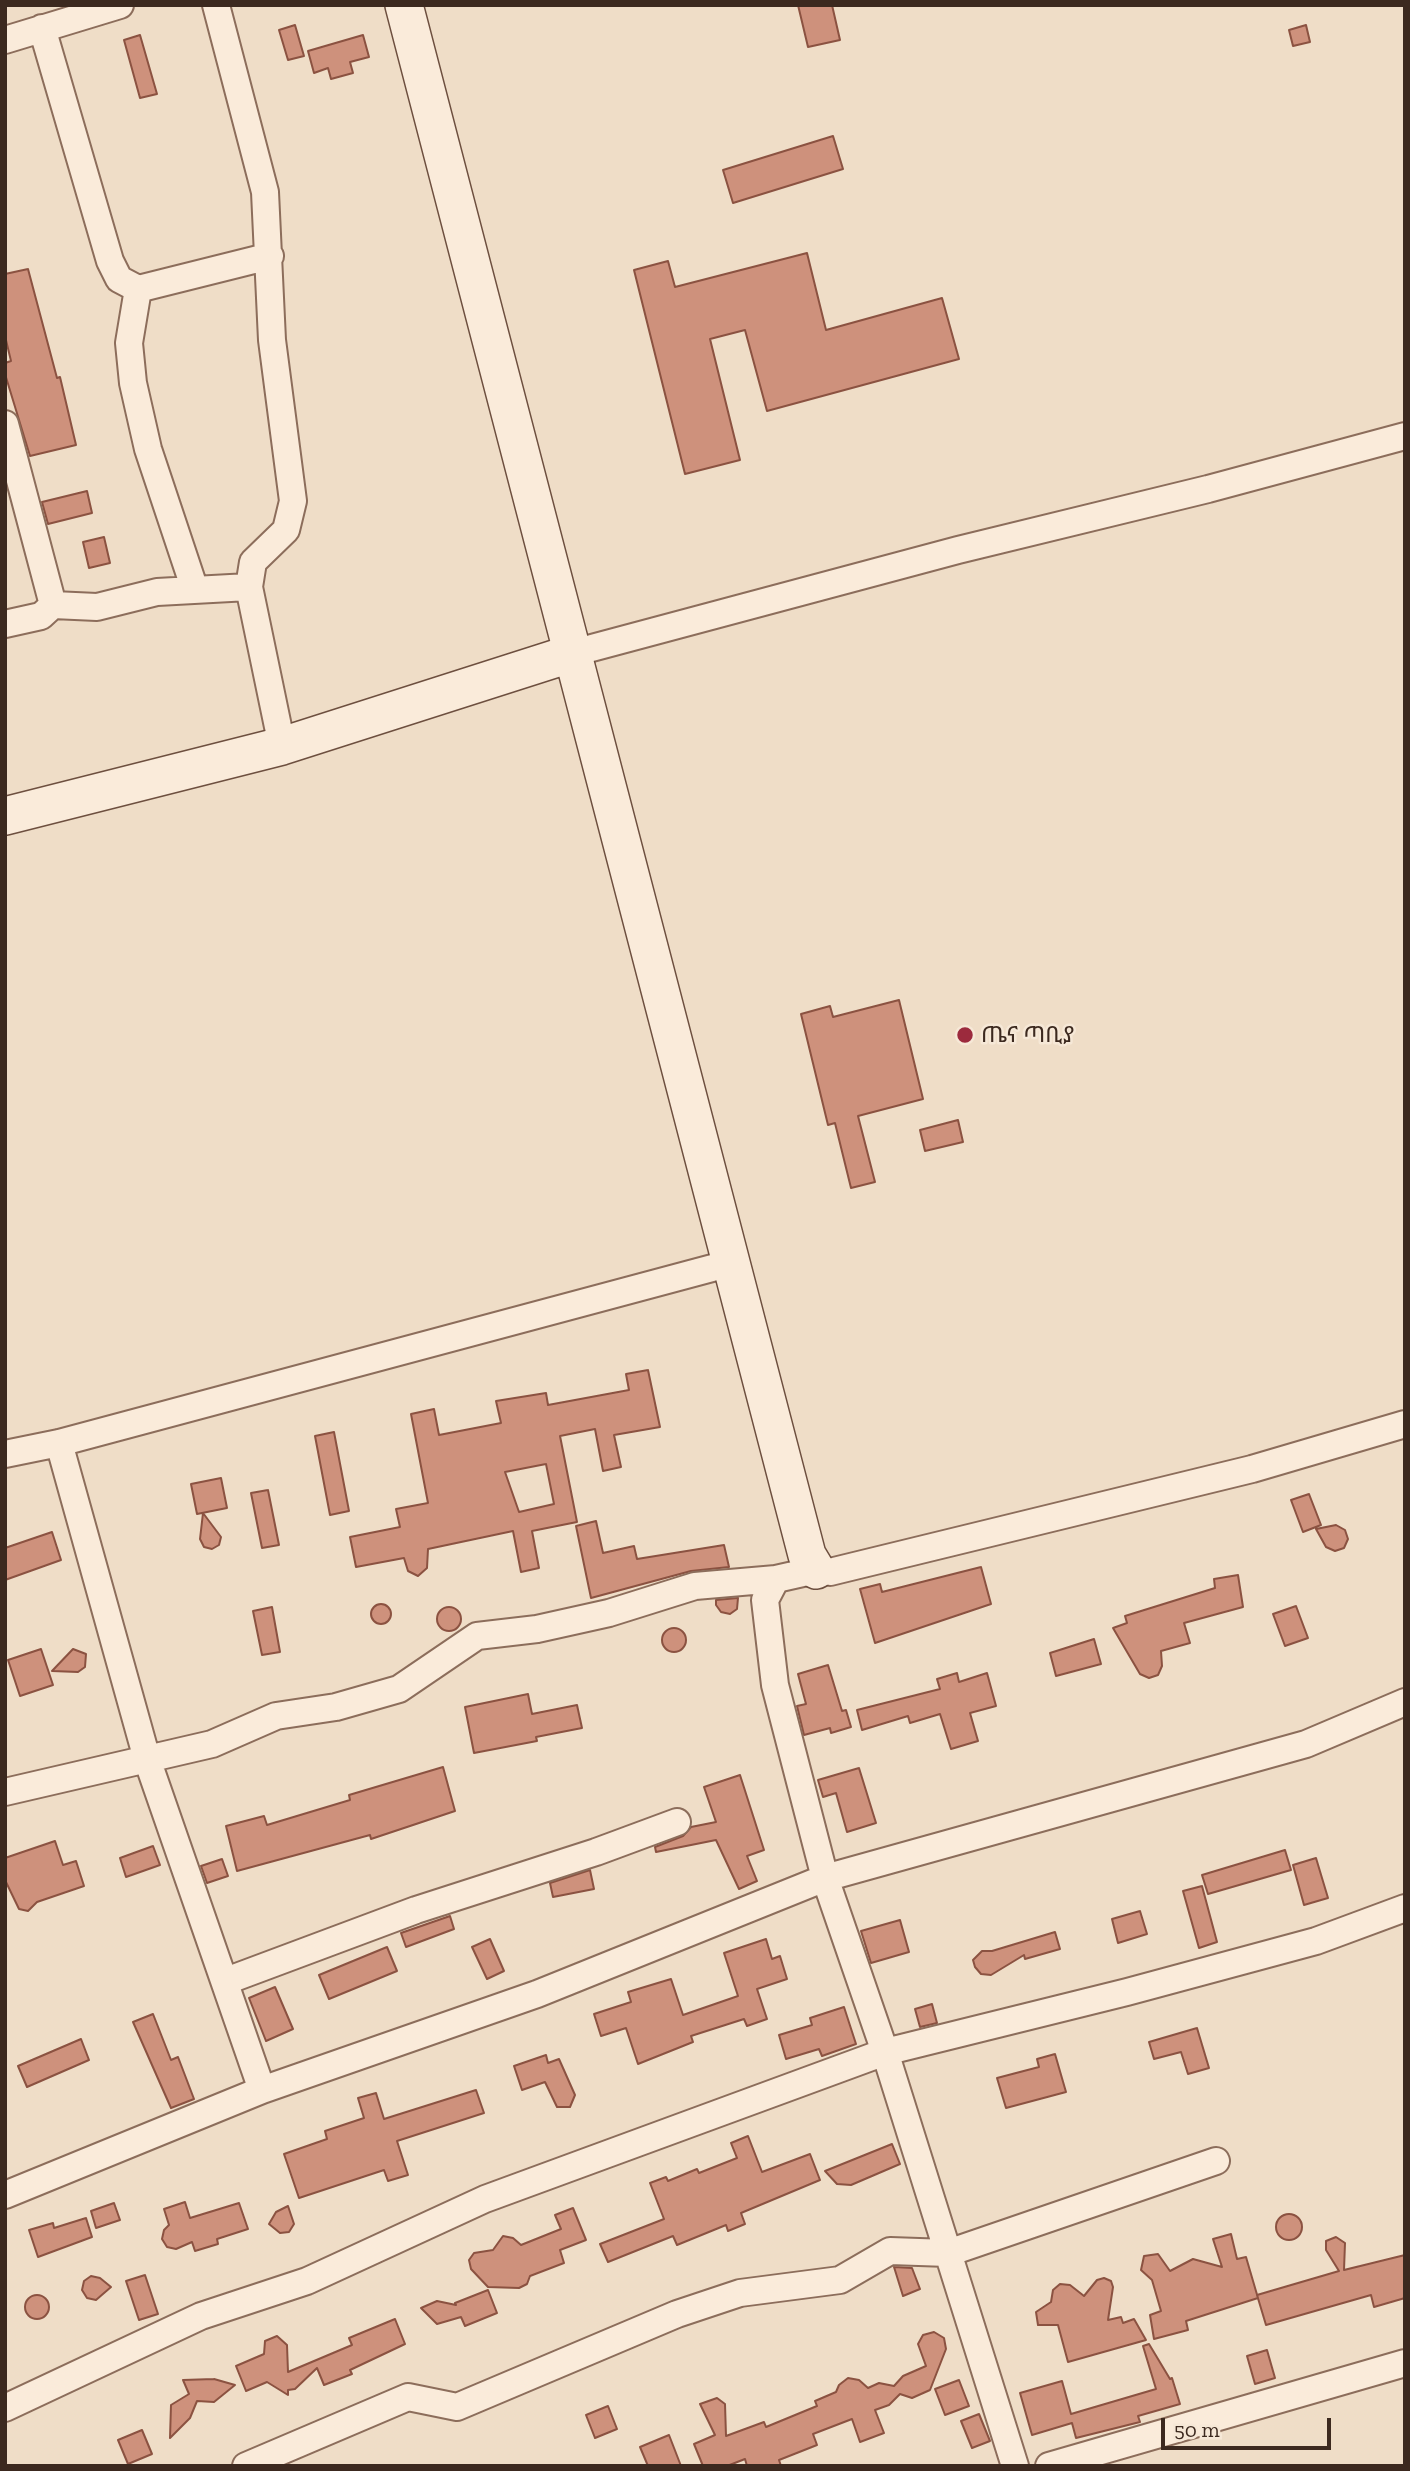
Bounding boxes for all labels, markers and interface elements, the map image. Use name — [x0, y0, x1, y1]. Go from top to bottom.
place label: ጤና ጣቢያ — [981, 1021, 1074, 1049]
marker: ጤና ጣቢያ — [955, 1025, 975, 1045]
scale bar — [1165, 2404, 1335, 2448]
text: 50 m — [1174, 2417, 1220, 2442]

